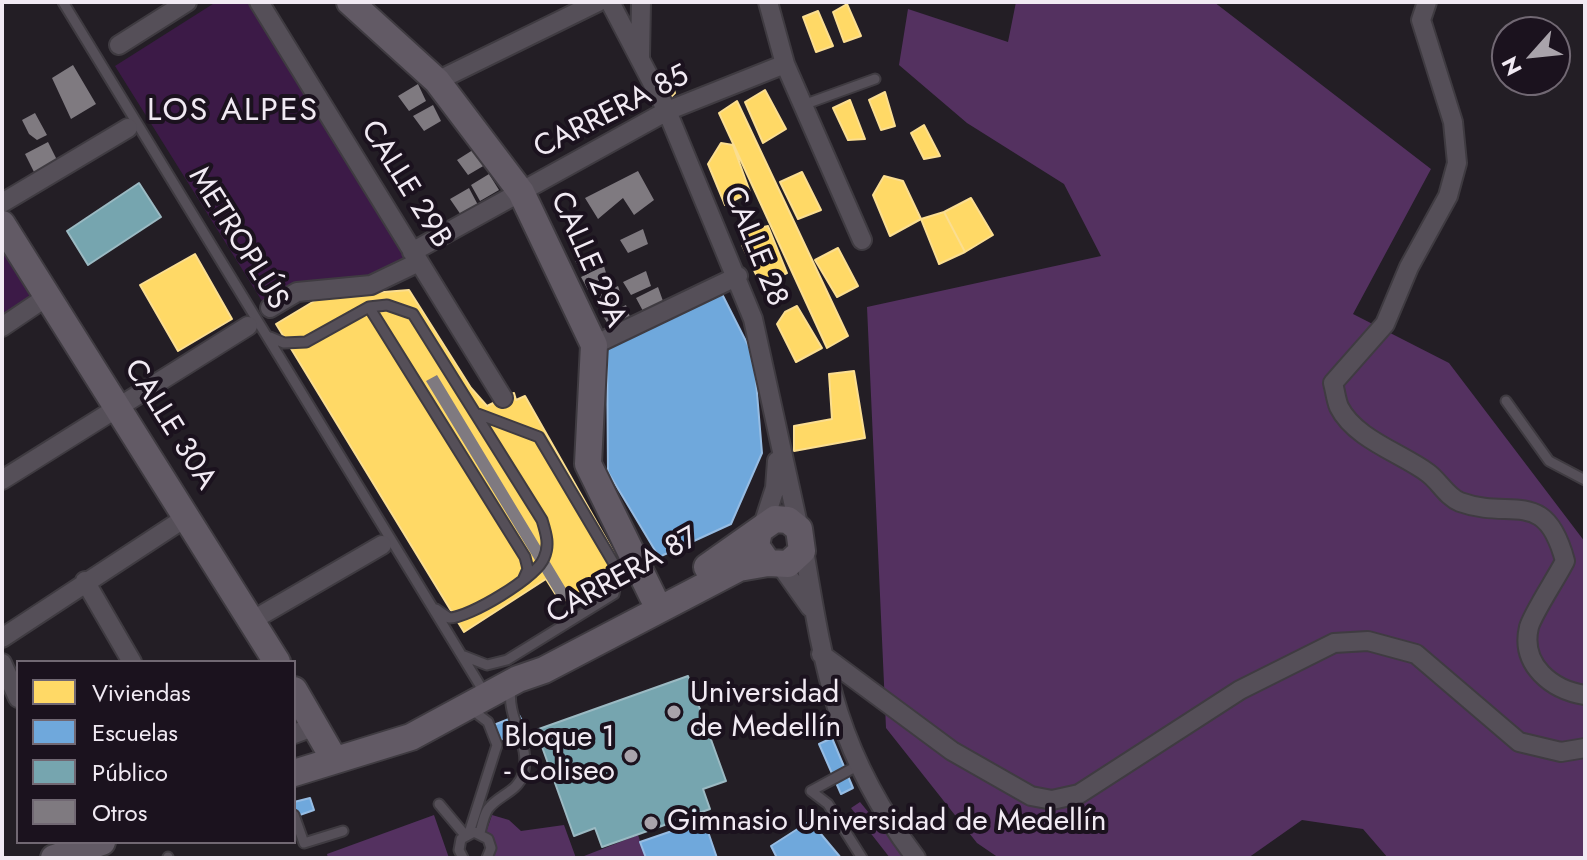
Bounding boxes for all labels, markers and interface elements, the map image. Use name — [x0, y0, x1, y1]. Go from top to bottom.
north arrow — [1491, 16, 1571, 96]
text: N — [1493, 51, 1530, 81]
street label: CARRERA 85 — [529, 59, 695, 167]
district label: LOS ALPES — [147, 93, 319, 131]
street label: CALLE 29B — [352, 115, 458, 255]
street label: METROPLÚS — [179, 161, 295, 317]
street label: CALLE 28 — [714, 182, 794, 312]
street label: CALLE 29A — [541, 187, 633, 333]
street label: CALLE 30A — [115, 353, 223, 497]
street label: CARRERA 87 — [541, 521, 705, 633]
legend — [16, 660, 296, 844]
text: Viviendas — [92, 675, 191, 710]
place label: Universidad de Medellín — [690, 677, 841, 748]
marker: Universidad de Medellín — [665, 703, 683, 721]
text: Escuelas — [92, 715, 178, 750]
place label: Bloque 1 - Coliseo — [504, 721, 615, 792]
marker: Bloque 1 - Coliseo — [622, 747, 640, 765]
text: Público — [92, 755, 168, 790]
text: Otros — [92, 795, 147, 830]
place label: Gimnasio Universidad de Medellín — [667, 805, 1106, 841]
marker: Gimnasio Universidad de Medellín — [642, 814, 660, 832]

